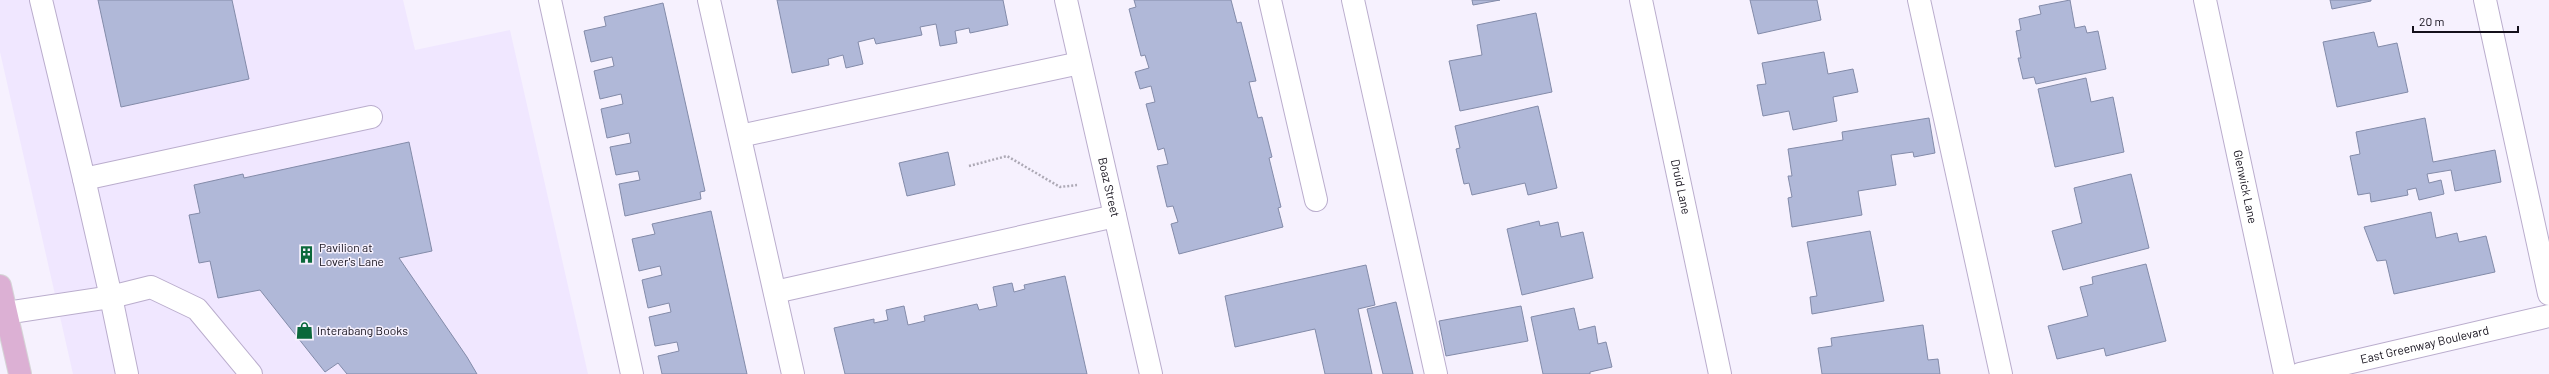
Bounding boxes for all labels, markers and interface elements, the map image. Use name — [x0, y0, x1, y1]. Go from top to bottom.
scale bar — [2413, 8, 2518, 34]
text: 20 m — [2419, 14, 2445, 28]
street label: Glenwick Lane — [2231, 148, 2261, 225]
street label: Boaz Street — [1096, 156, 1123, 218]
street label: Druid Lane — [1669, 158, 1694, 216]
place label: Pavilion at Lover's Lane — [319, 240, 384, 268]
building icon: Pavilion at Lover's Lane — [296, 245, 316, 265]
shop icon: Interabang Books — [294, 321, 314, 341]
street label: East Greenway Boulevard — [2359, 322, 2490, 366]
place label: Interabang Books — [317, 323, 408, 337]

